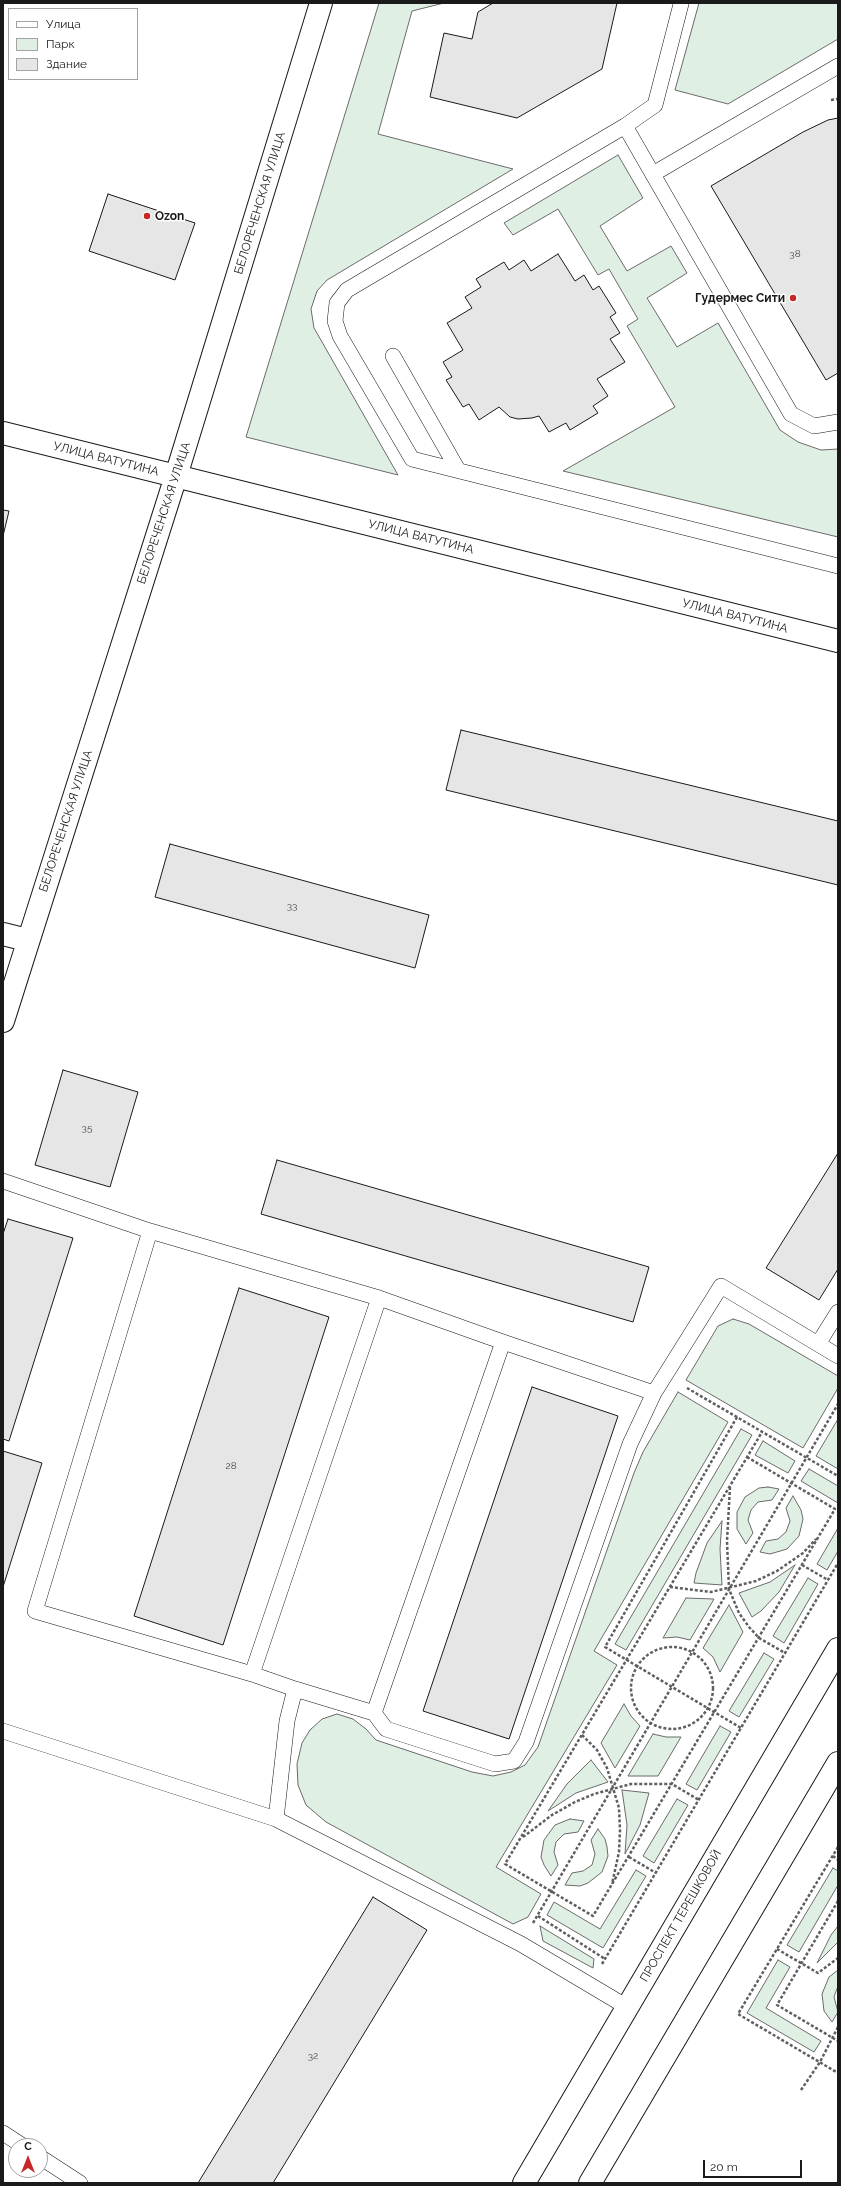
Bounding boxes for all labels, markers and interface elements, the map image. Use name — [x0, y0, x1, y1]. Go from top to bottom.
legend — [8, 8, 138, 80]
text: Улица — [46, 17, 81, 31]
text: Парк — [46, 37, 75, 51]
text: Здание — [46, 57, 87, 71]
street label: БЕЛОРЕЧЕНСКАЯ УЛИЦА — [231, 130, 289, 276]
place label: Ozon — [155, 209, 184, 223]
marker: Ozon — [142, 211, 152, 221]
house number: 38 — [789, 248, 801, 260]
place label: Гудермес Сити — [695, 291, 785, 305]
marker: Гудермес Сити — [788, 293, 798, 303]
street label: УЛИЦА ВАТУТИНА — [52, 439, 160, 479]
street label: БЕЛОРЕЧЕНСКАЯ УЛИЦА — [134, 440, 194, 586]
street label: УЛИЦА ВАТУТИНА — [367, 517, 475, 557]
street label: УЛИЦА ВАТУТИНА — [681, 596, 789, 636]
street label: БЕЛОРЕЧЕНСКАЯ УЛИЦА — [36, 748, 96, 894]
house number: 33 — [287, 900, 297, 912]
house number: 35 — [82, 1122, 92, 1134]
house number: 28 — [225, 1460, 237, 1472]
street label: ПРОСПЕКТ ТЕРЕШКОВОЙ — [637, 1847, 725, 1985]
house number: 32 — [308, 2050, 318, 2062]
north arrow — [8, 2138, 48, 2178]
text: С — [24, 2140, 32, 2153]
scale bar — [705, 2152, 804, 2178]
text: 20 m — [710, 2160, 738, 2174]

